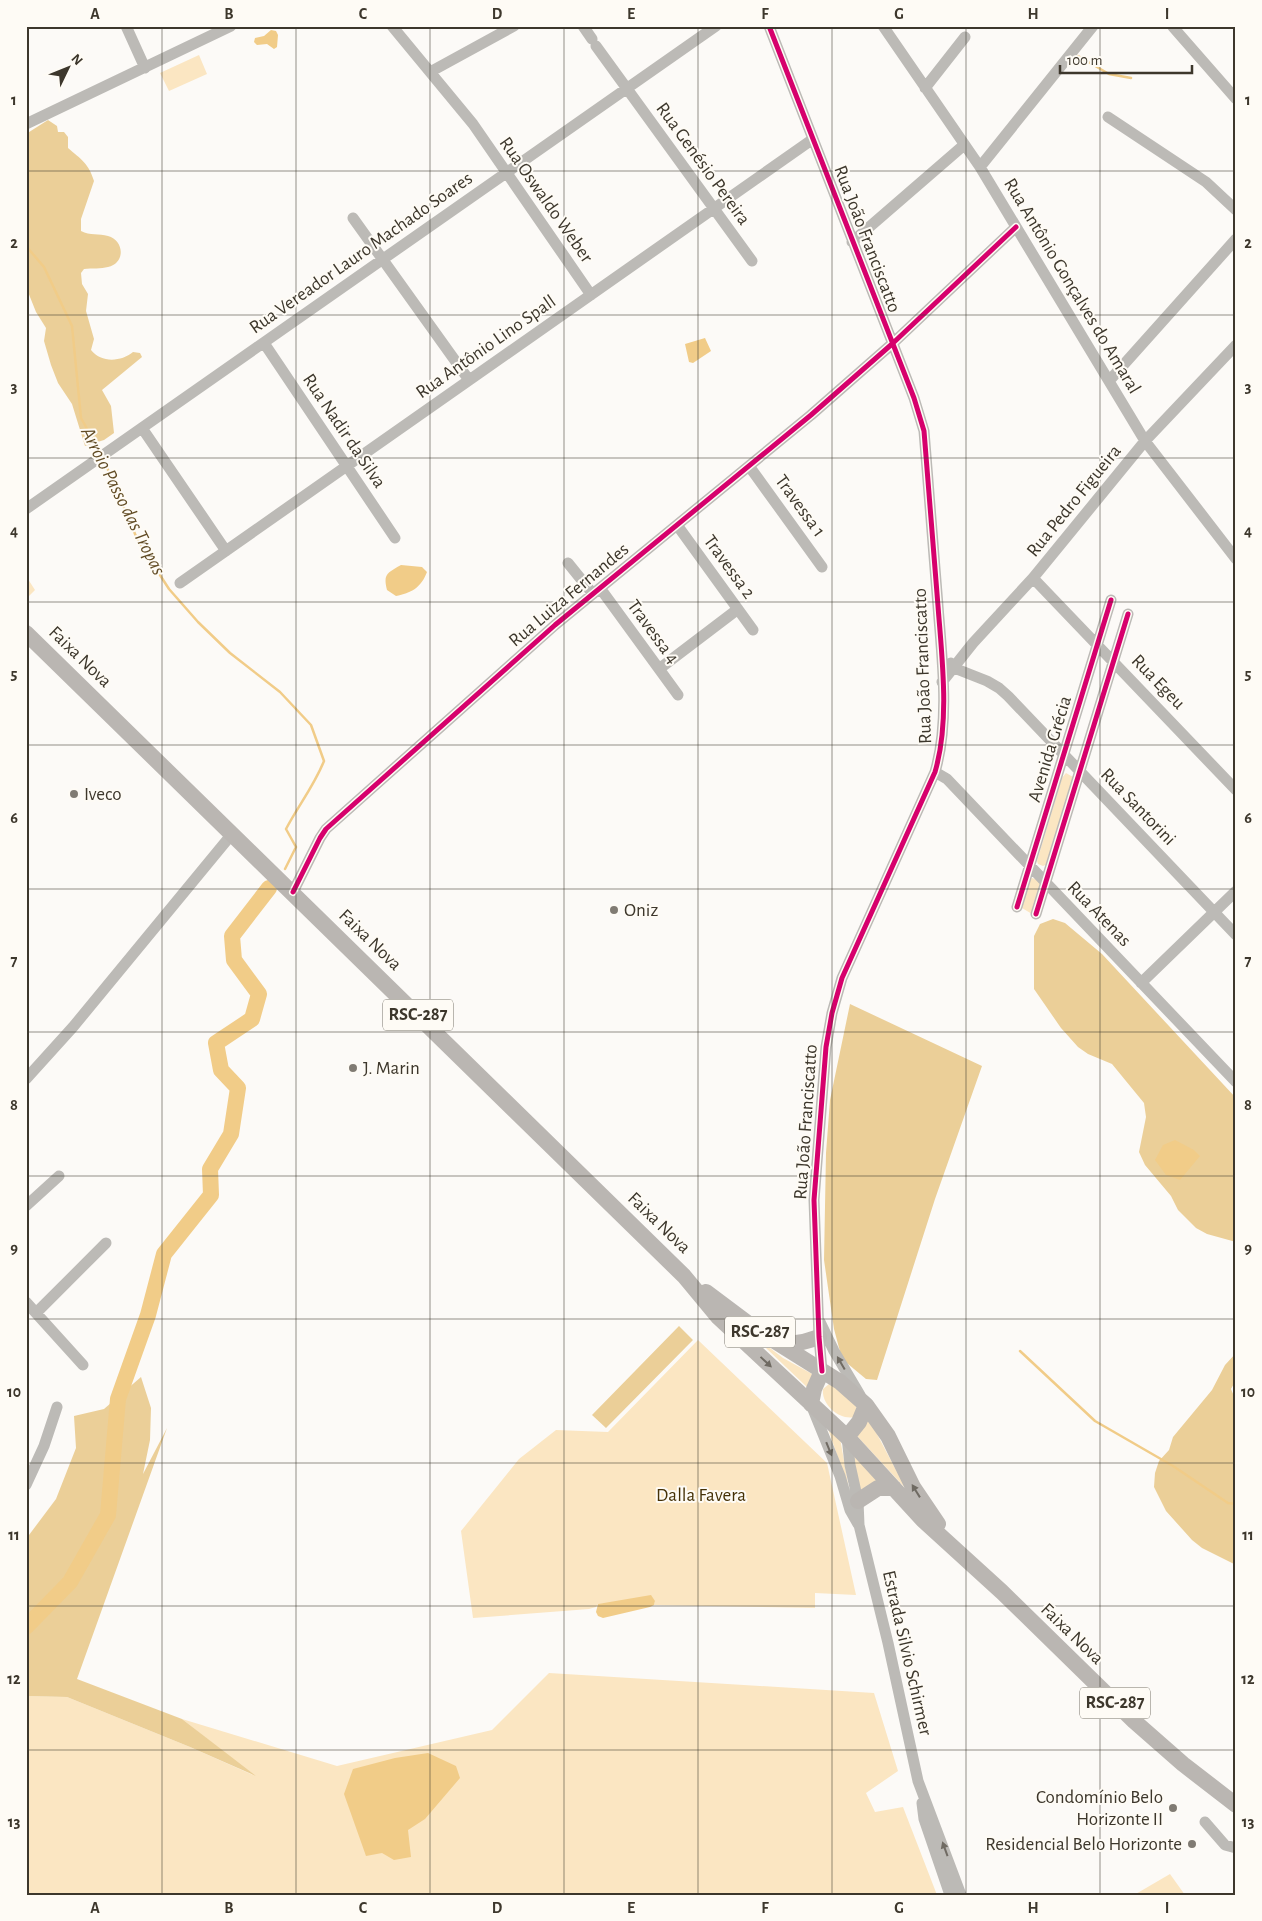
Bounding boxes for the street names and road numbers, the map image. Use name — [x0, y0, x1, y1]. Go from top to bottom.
street label: Rua Genésio Pereira — [652, 99, 754, 229]
street label: Rua Oswaldo Weber — [496, 134, 596, 266]
street label: Rua João Franciscatto — [830, 163, 904, 315]
street label: Rua Vereador Lauro Machado Soares — [246, 169, 476, 337]
street label: Rua Antônio Gonçalves do Amaral — [1000, 175, 1144, 397]
street label: Rua Antônio Lino Spall — [413, 292, 559, 402]
street label: Rua Nadir da Silva — [299, 370, 389, 492]
street label: Rua Pedro Figueira — [1023, 441, 1125, 561]
street label: Travessa 1 — [771, 471, 829, 541]
street label: Travessa 2 — [700, 532, 759, 603]
street label: Rua Luiza Fernandes — [505, 540, 633, 650]
street label: Rua João Franciscatto — [911, 588, 935, 744]
street label: Travessa 4 — [624, 596, 682, 668]
street label: Faixa Nova — [45, 623, 115, 691]
street label: Rua Egeu — [1128, 651, 1189, 713]
street label: Avenida Grécia — [1025, 693, 1075, 804]
street label: Rua Santorini — [1097, 765, 1179, 849]
street label: Rua Atenas — [1063, 878, 1135, 950]
street label: Faixa Nova — [335, 906, 405, 974]
road number: RSC-287 — [383, 1000, 453, 1030]
street label: Rua João Franciscatto — [791, 1044, 821, 1200]
street label: Faixa Nova — [624, 1189, 694, 1257]
road number: RSC-287 — [725, 1316, 795, 1348]
street label: Estrada Silvio Schirmer — [879, 1569, 935, 1737]
street label: Faixa Nova — [1037, 1600, 1107, 1668]
road number: RSC-287 — [1080, 1688, 1150, 1719]

